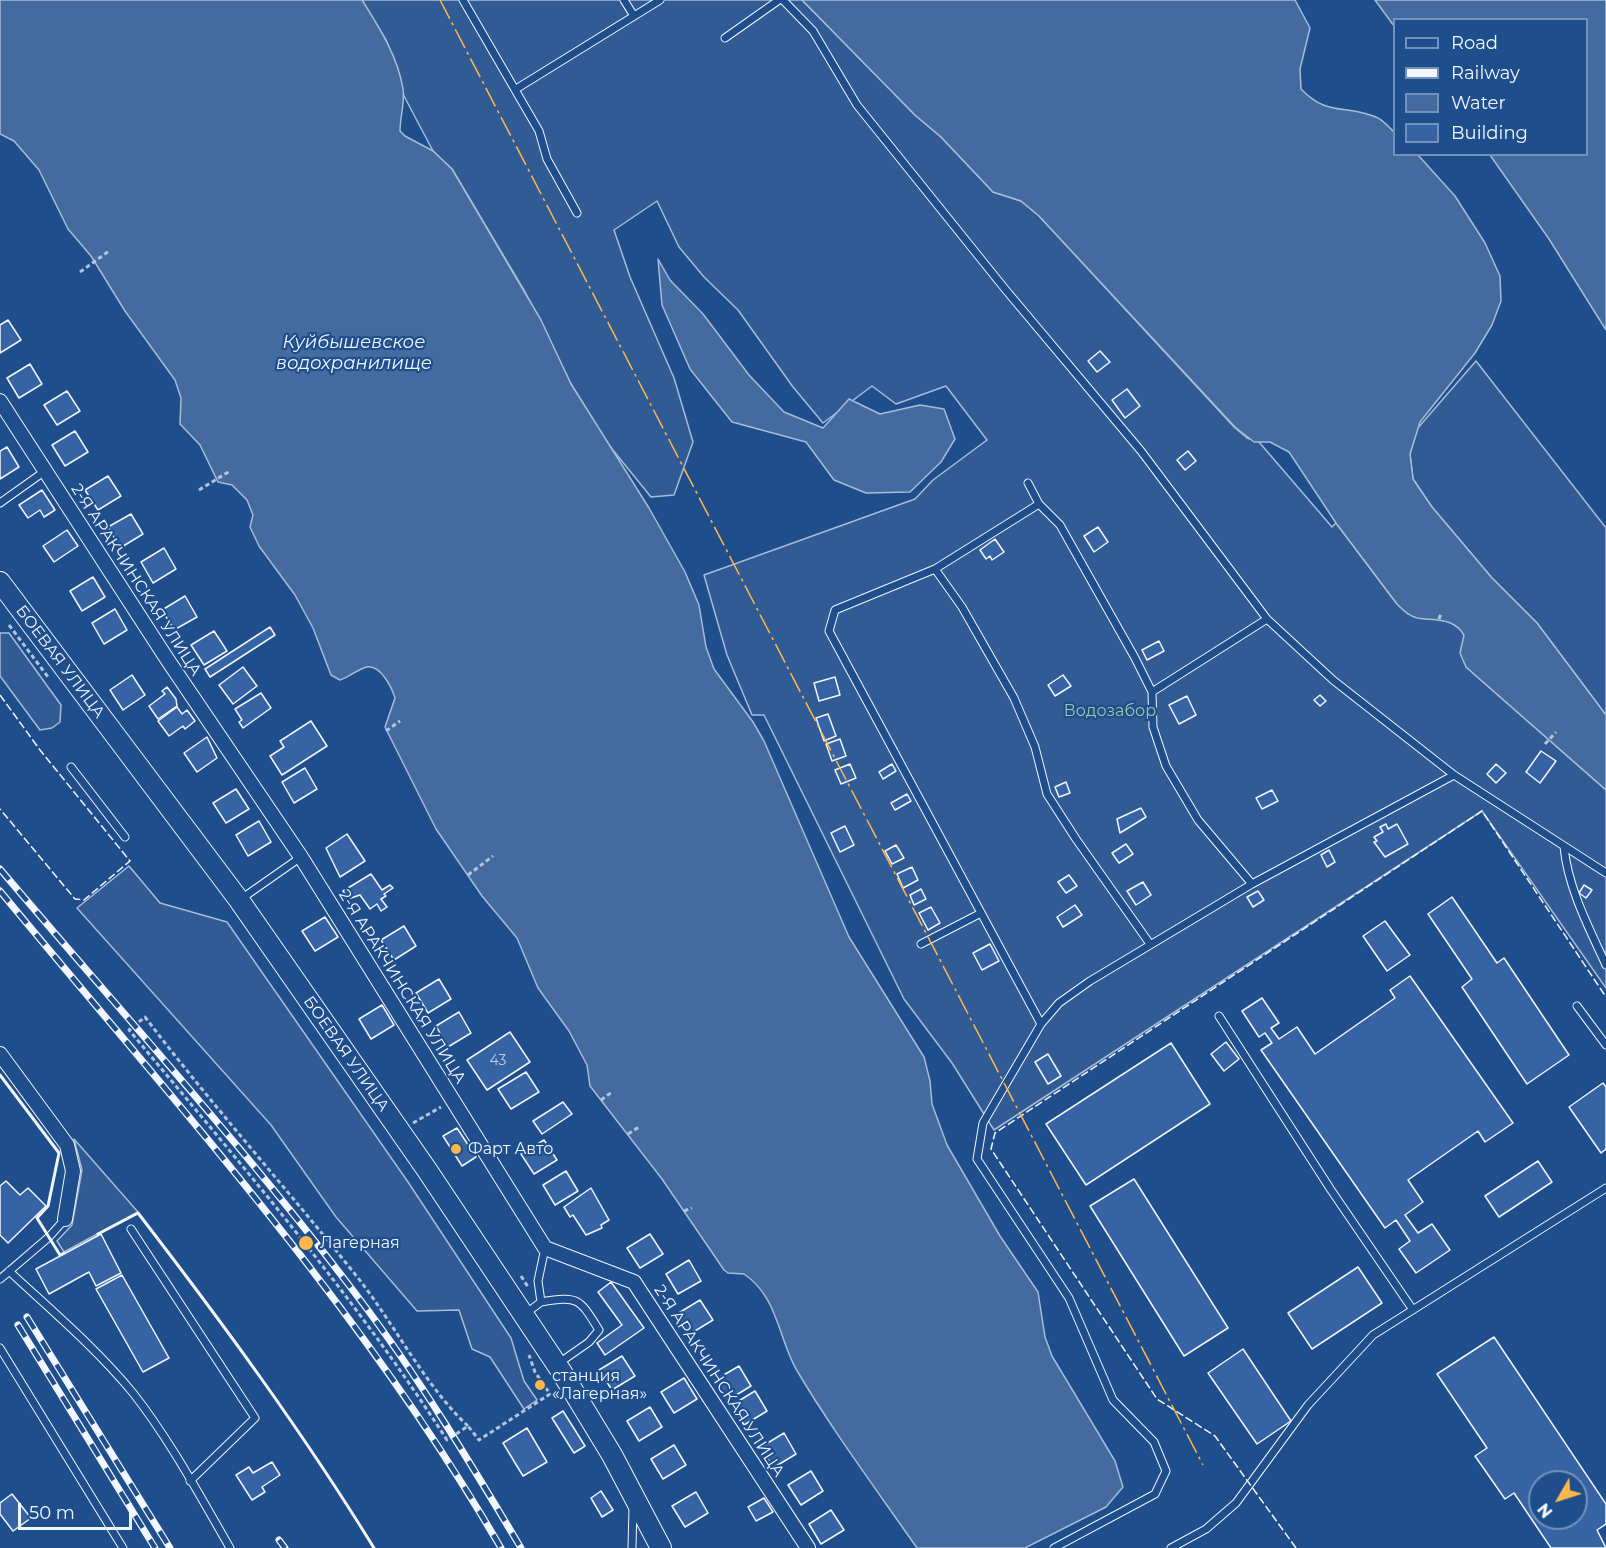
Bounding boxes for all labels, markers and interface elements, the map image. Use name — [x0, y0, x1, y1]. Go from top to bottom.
legend — [1393, 18, 1588, 156]
text: Road — [1451, 32, 1498, 54]
text: Railway — [1451, 62, 1520, 84]
text: Water — [1451, 92, 1506, 114]
text: Building — [1451, 122, 1528, 144]
water label: Куйбышевское водохранилище — [276, 332, 432, 374]
street label: 2-Я АРАКЧИНСКАЯ УЛИЦА — [67, 480, 205, 680]
street label: БОЕВАЯ УЛИЦА — [11, 602, 109, 722]
park label: Водозабор — [1064, 701, 1156, 721]
street label: 2-Я АРАКЧИНСКАЯ УЛИЦА — [334, 887, 470, 1087]
street label: БОЕВАЯ УЛИЦА — [299, 993, 393, 1115]
house number: 43 — [490, 1053, 506, 1069]
place label: Фарт Авто — [468, 1139, 553, 1159]
marker: Фарт Авто — [449, 1142, 463, 1156]
place label: Лагерная — [320, 1233, 400, 1253]
marker: Лагерная — [297, 1234, 315, 1252]
street label: 2-Я АРАКЧИНСКАЯ УЛИЦА — [650, 1281, 788, 1481]
place label: станция «Лагерная» — [552, 1366, 647, 1404]
marker: станция «Лагерная» — [533, 1378, 547, 1392]
north arrow — [1528, 1470, 1588, 1530]
scale bar — [21, 1491, 135, 1529]
text: N — [1534, 1499, 1557, 1521]
text: 50 m — [29, 1502, 75, 1524]

